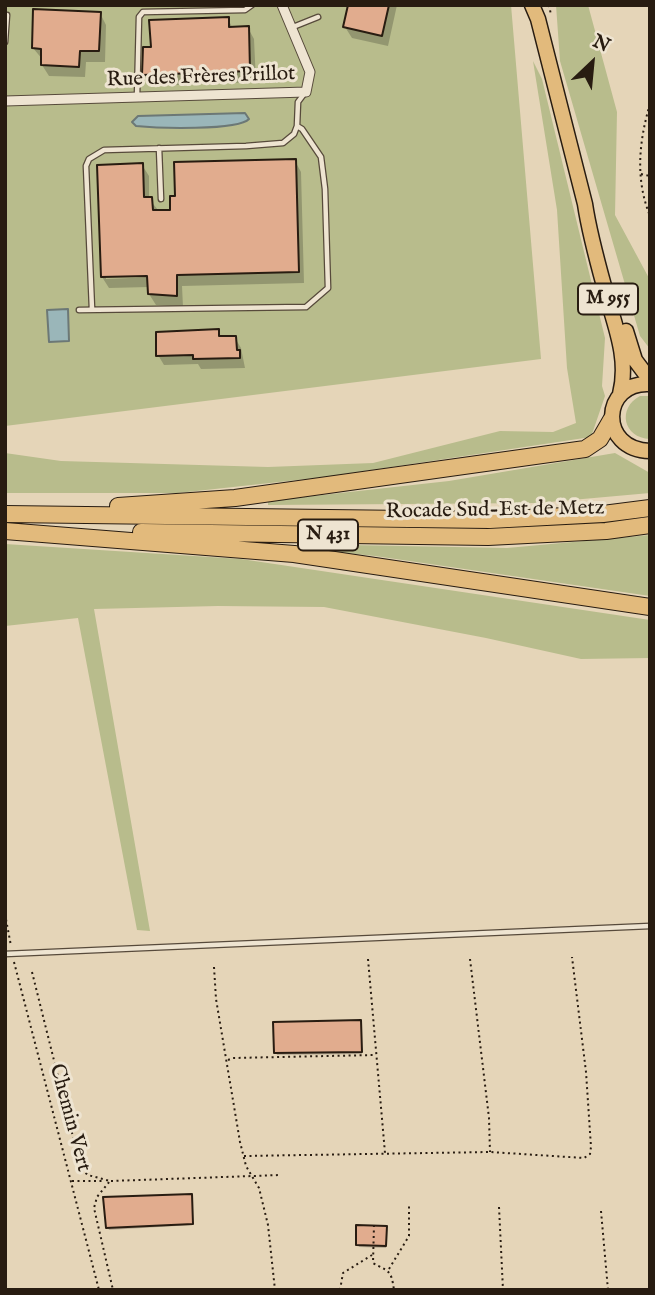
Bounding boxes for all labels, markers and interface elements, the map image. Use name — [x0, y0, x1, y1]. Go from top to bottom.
north arrow — [557, 28, 627, 98]
text: N — [589, 30, 614, 59]
street label: Rue des Frères Prillot — [106, 62, 296, 94]
road number: M 955 — [578, 284, 638, 314]
street label: Rocade Sud-Est de Metz — [386, 496, 604, 526]
road number: N 431 — [298, 520, 358, 550]
street label: Chemin Vert — [43, 1061, 95, 1175]

